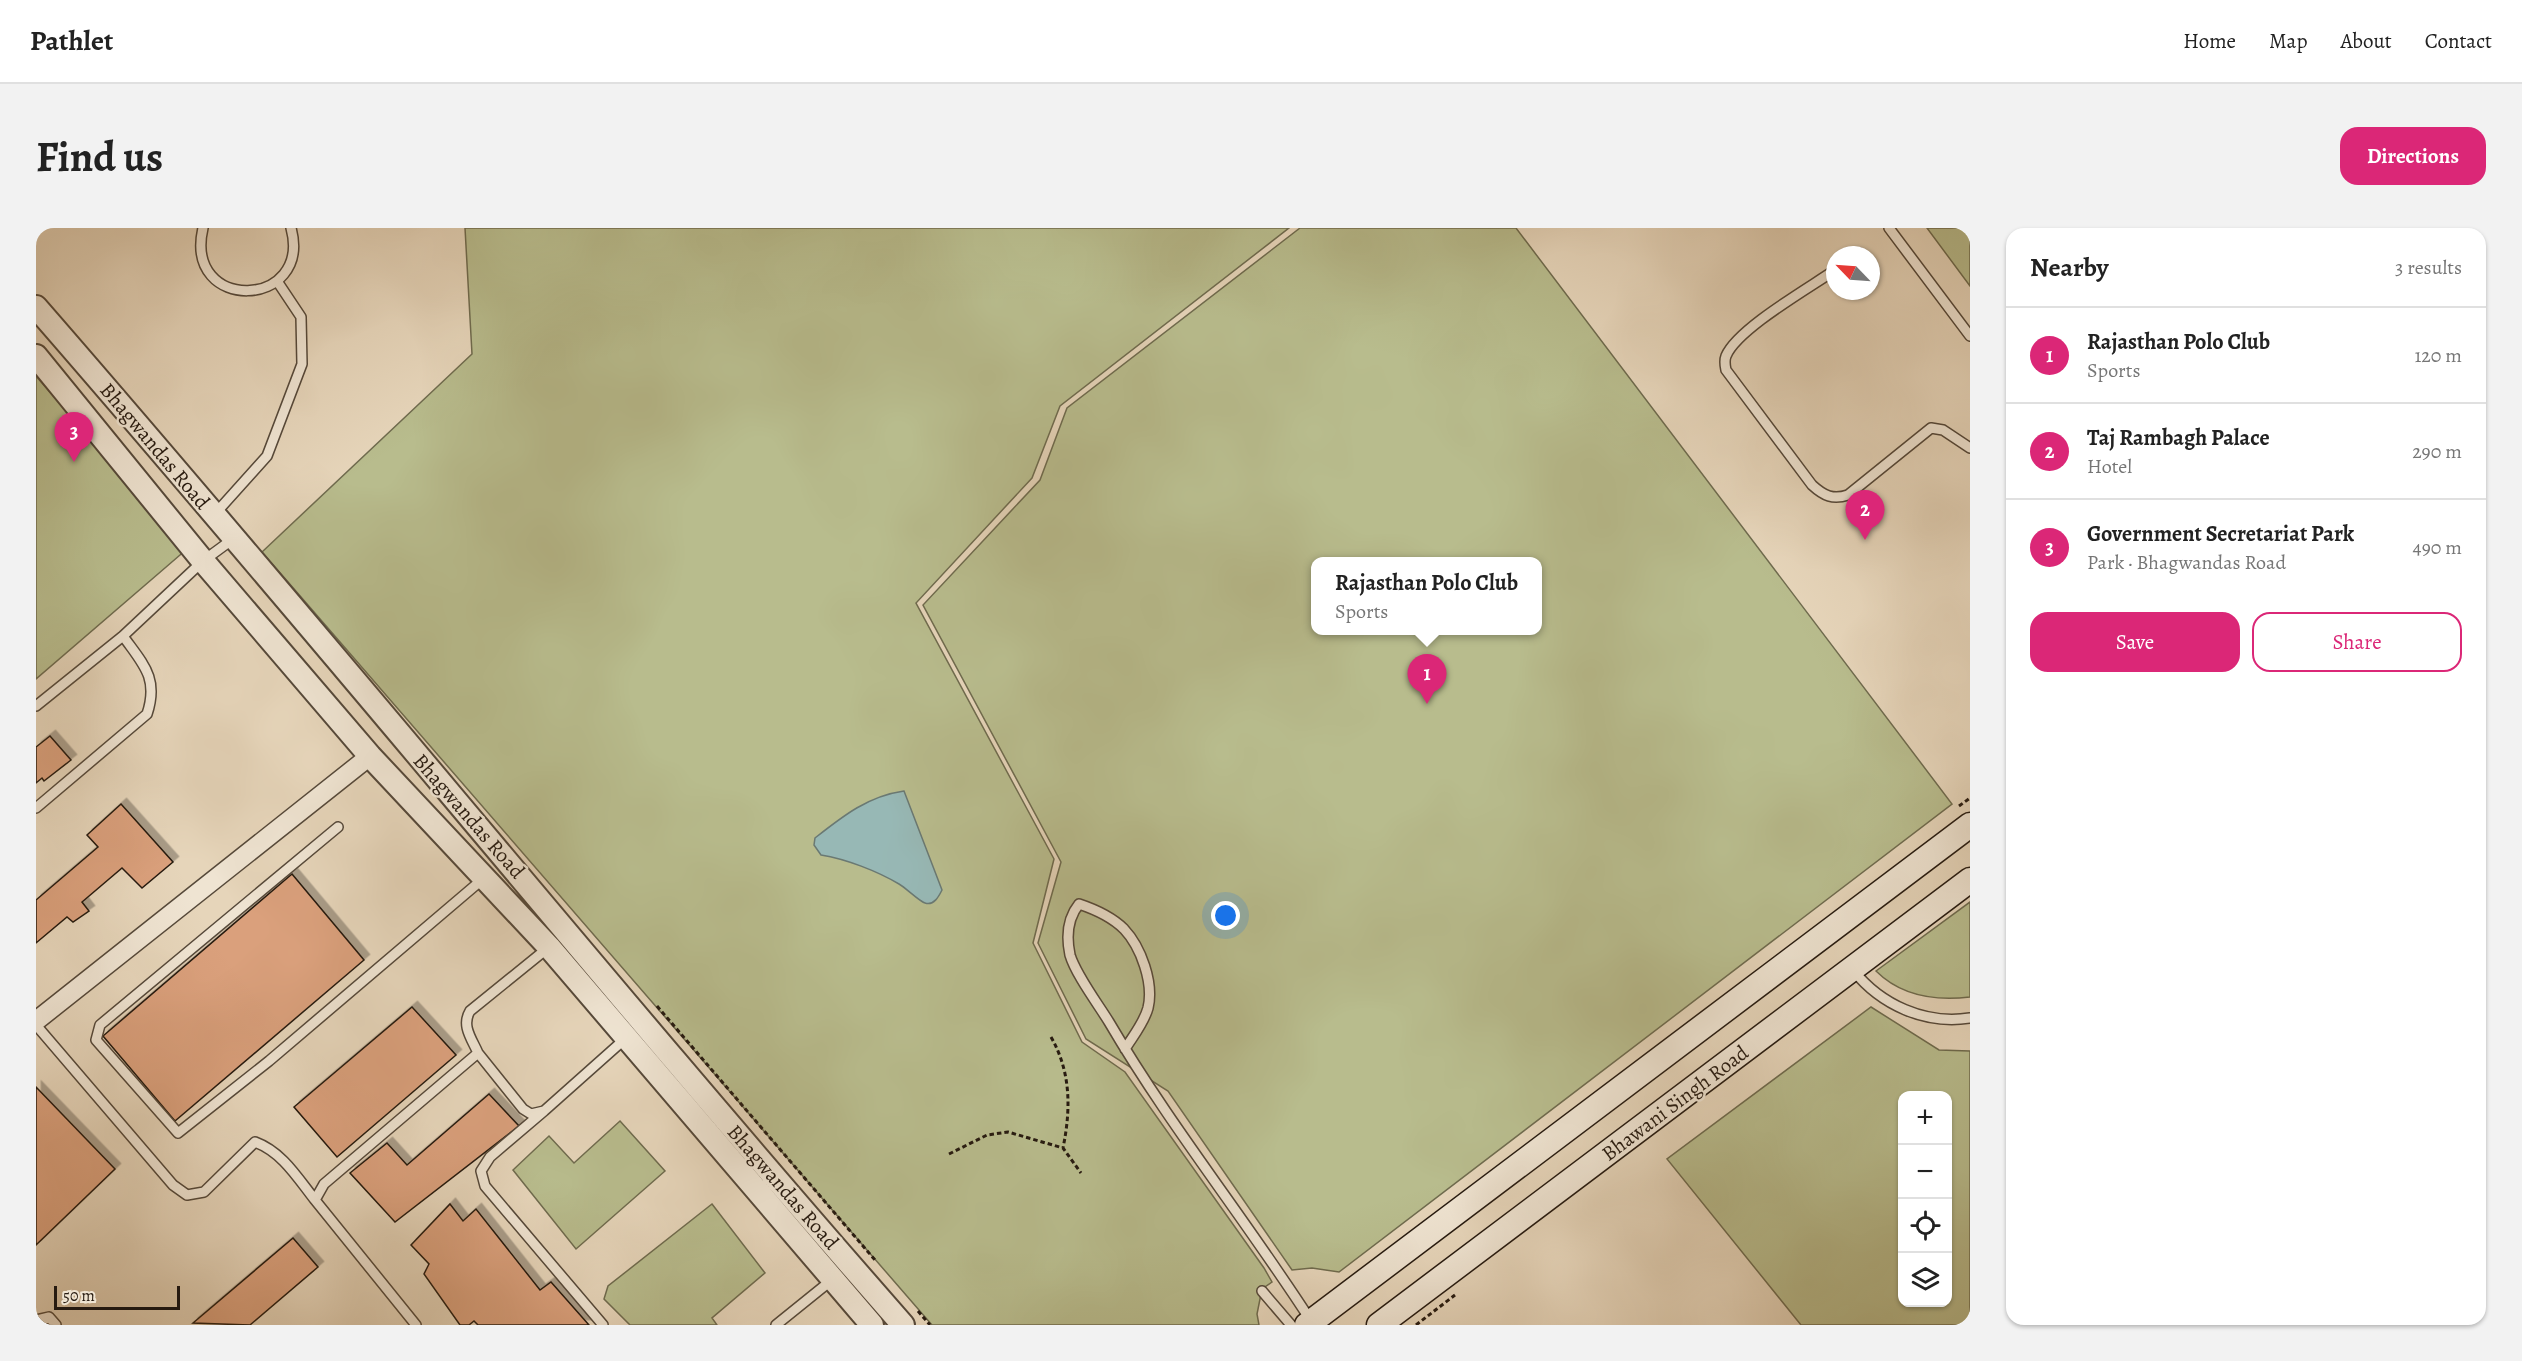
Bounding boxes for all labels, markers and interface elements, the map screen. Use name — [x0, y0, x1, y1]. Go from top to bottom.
text: Pathlet — [30, 22, 113, 60]
text: Home — [2183, 27, 2236, 55]
text: Map — [2269, 27, 2307, 55]
text: About — [2340, 27, 2392, 55]
text: Contact — [2425, 27, 2492, 55]
button: Directions — [2340, 127, 2486, 185]
text: Find us — [36, 128, 163, 185]
north arrow — [1826, 246, 1880, 300]
text: Nearby — [2030, 250, 2109, 285]
text: 3 results — [2395, 254, 2462, 281]
text: Rajasthan Polo Club — [2087, 327, 2270, 357]
text: 1 — [2046, 342, 2053, 369]
text: 120 m — [2414, 342, 2462, 369]
text: Sports — [2087, 357, 2140, 384]
street label: Bhagwandas Road — [94, 377, 217, 516]
pin: 3 — [54, 412, 93, 462]
text: Taj Rambagh Palace — [2087, 423, 2270, 453]
text: 2 — [2045, 438, 2054, 465]
text: 290 m — [2412, 438, 2462, 465]
text: Hotel — [2087, 453, 2132, 480]
pin: 2 — [1846, 490, 1884, 540]
text: Government Secretariat Park — [2087, 519, 2354, 549]
text: 3 — [2045, 534, 2054, 561]
text: 490 m — [2413, 534, 2462, 561]
text: Park · Bhagwandas Road — [2087, 549, 2286, 576]
popup — [1311, 557, 1542, 635]
text: Rajasthan Polo Club — [1335, 568, 1518, 598]
text: Sports — [1335, 598, 1388, 625]
button: Save — [2030, 612, 2240, 672]
button: Share — [2252, 612, 2462, 672]
pin: 1 — [1408, 654, 1446, 704]
street label: Bhagwandas Road — [407, 747, 532, 885]
your location — [1211, 901, 1240, 930]
street label: Bhawani Singh Road — [1596, 1038, 1755, 1167]
map controls — [1898, 1091, 1952, 1307]
button: + — [1898, 1091, 1952, 1145]
street label: Bhagwandas Road — [721, 1118, 846, 1256]
button: − — [1898, 1145, 1952, 1199]
button: locate — [1898, 1199, 1952, 1253]
button: layers — [1898, 1253, 1952, 1307]
scale bar — [54, 1283, 180, 1310]
text: 50 m — [63, 1285, 95, 1307]

